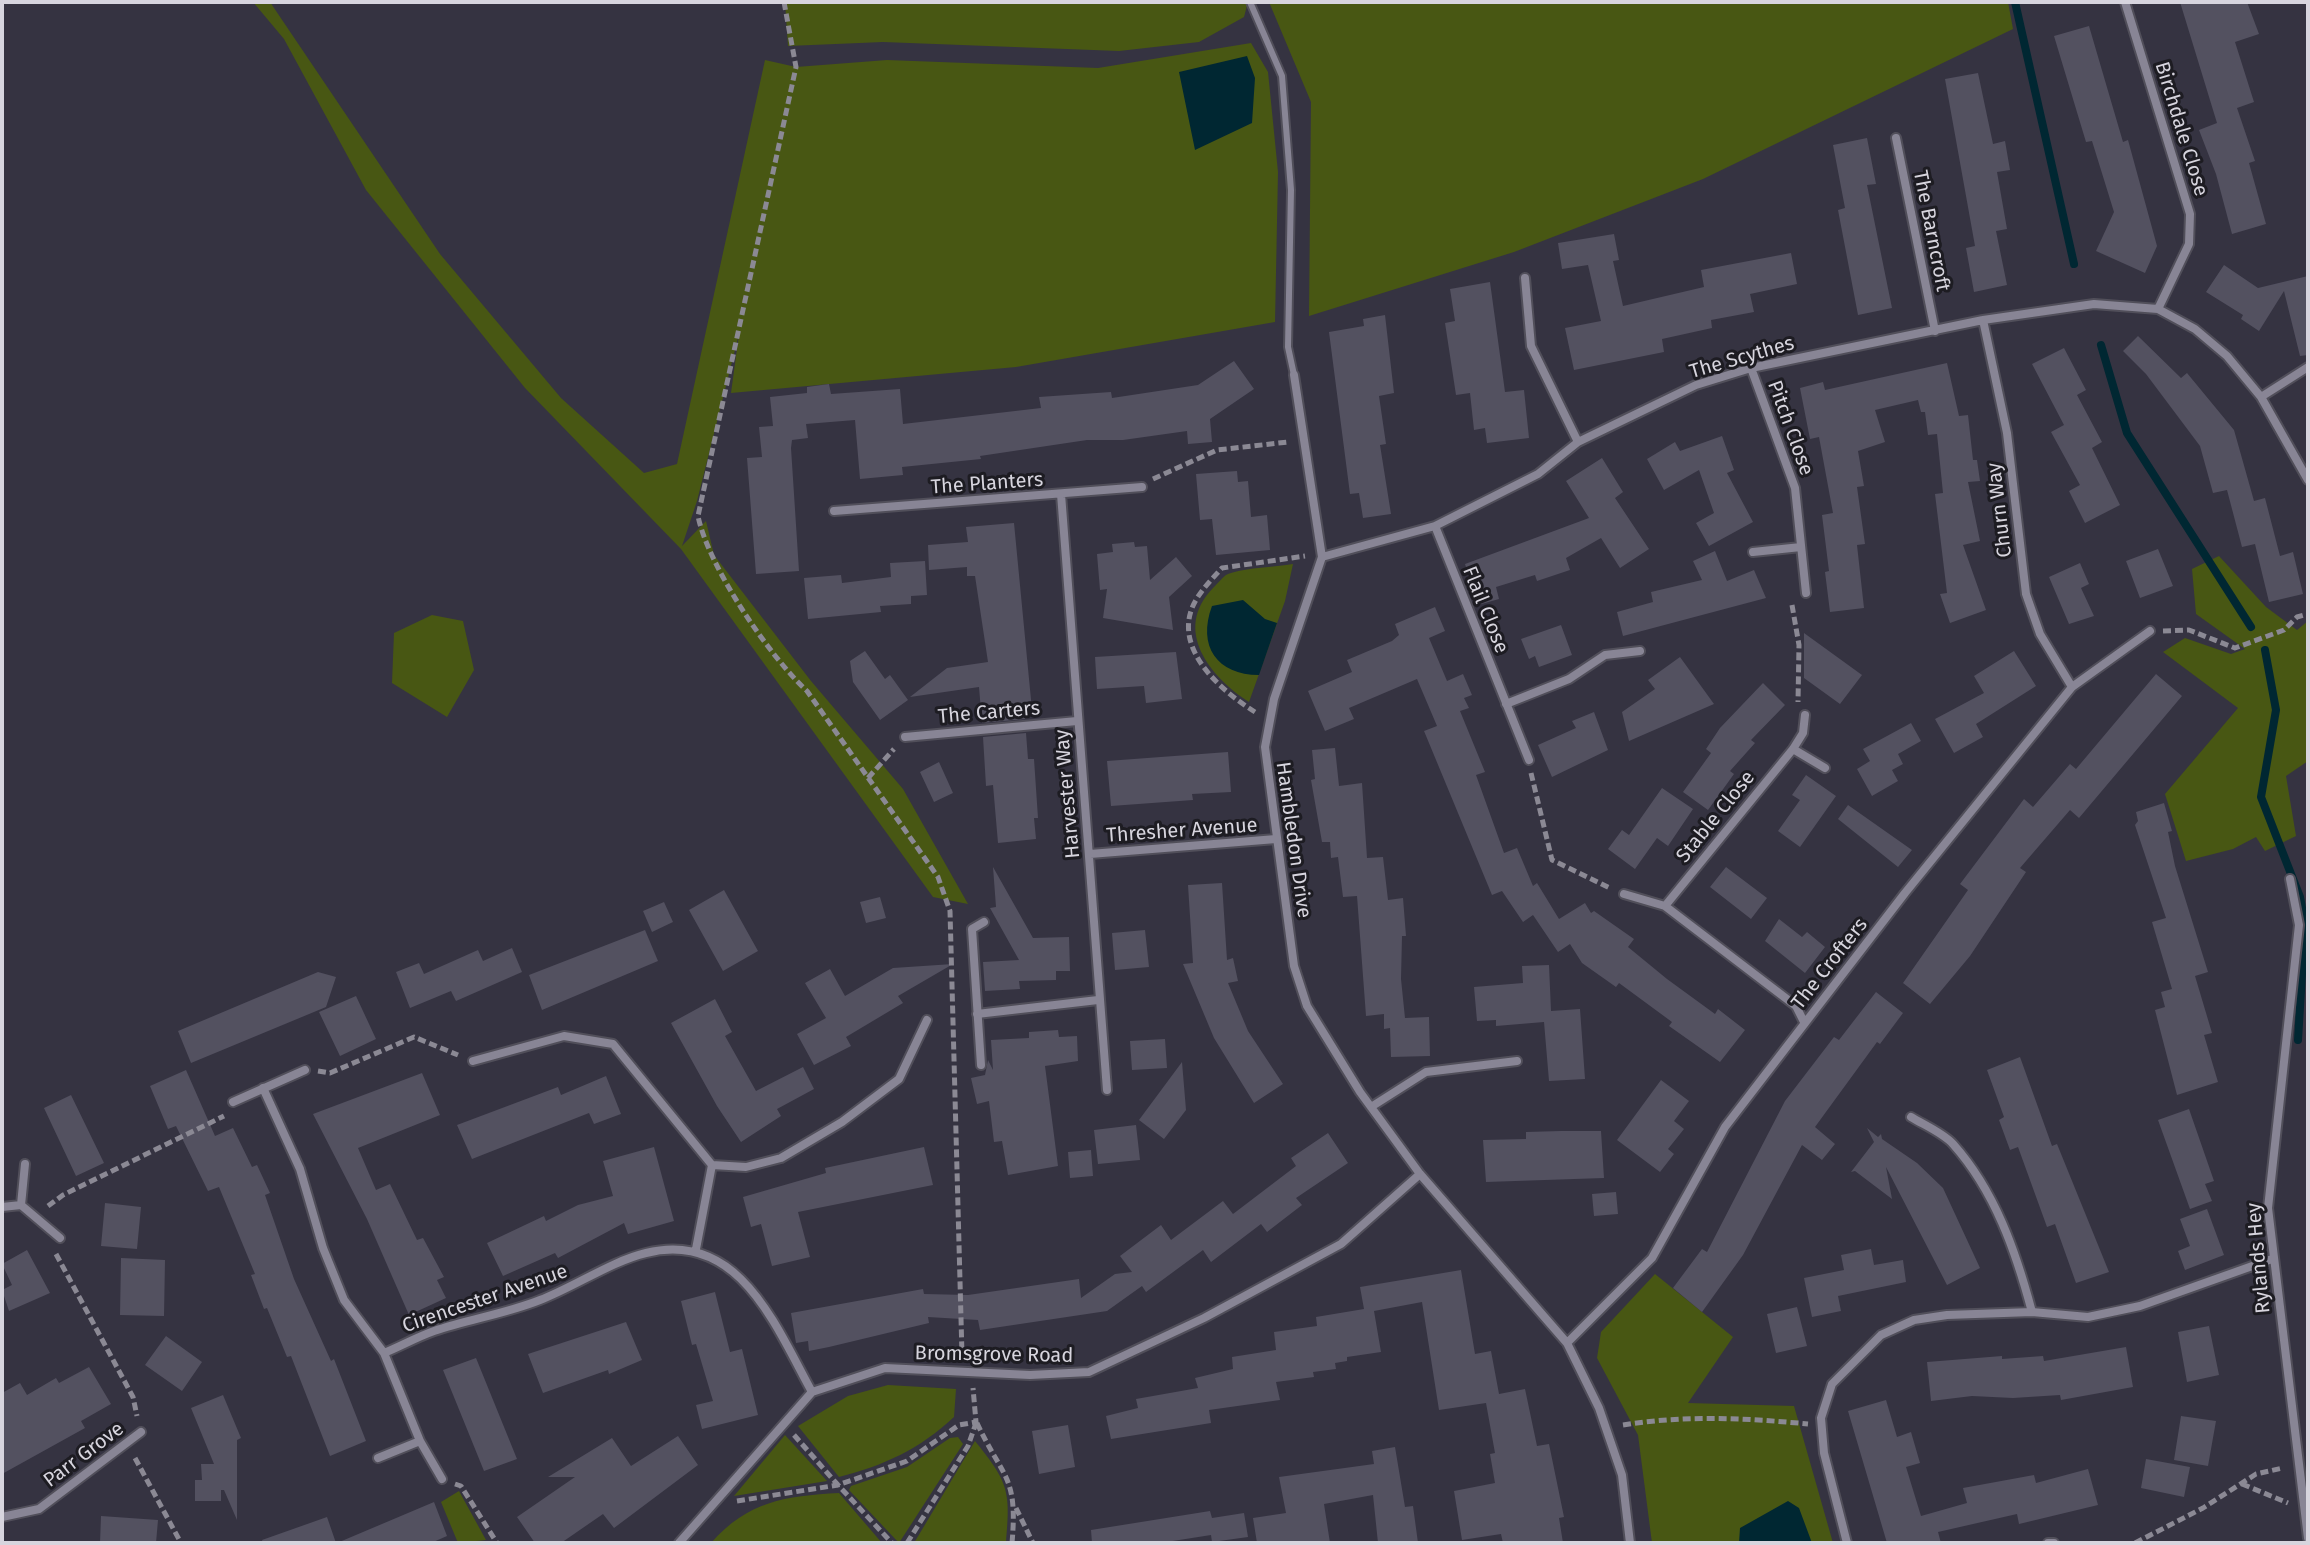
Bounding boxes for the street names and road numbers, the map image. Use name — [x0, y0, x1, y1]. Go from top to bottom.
street label: Birchdale Close — [2149, 59, 2213, 199]
street label: The Barncroft — [1907, 168, 1955, 294]
street label: The Scythes — [1687, 332, 1797, 384]
street label: Pitch Close — [1762, 377, 1818, 479]
street label: Churn Way — [1982, 461, 2018, 559]
street label: The Planters — [930, 468, 1044, 500]
street label: Flail Close — [1457, 563, 1513, 657]
street label: The Carters — [937, 697, 1041, 729]
street label: Harvester Way — [1050, 729, 1086, 859]
street label: Hambledon Drive — [1270, 760, 1316, 920]
street label: Stable Close — [1672, 766, 1760, 868]
street label: Thresher Avenue — [1106, 814, 1258, 848]
street label: The Crofters — [1787, 914, 1873, 1014]
street label: Rylands Hey — [2242, 1202, 2276, 1314]
street label: Cirencester Avenue — [399, 1259, 571, 1339]
street label: Bromsgrove Road — [914, 1342, 1074, 1368]
street label: Parr Grove — [39, 1417, 129, 1493]

